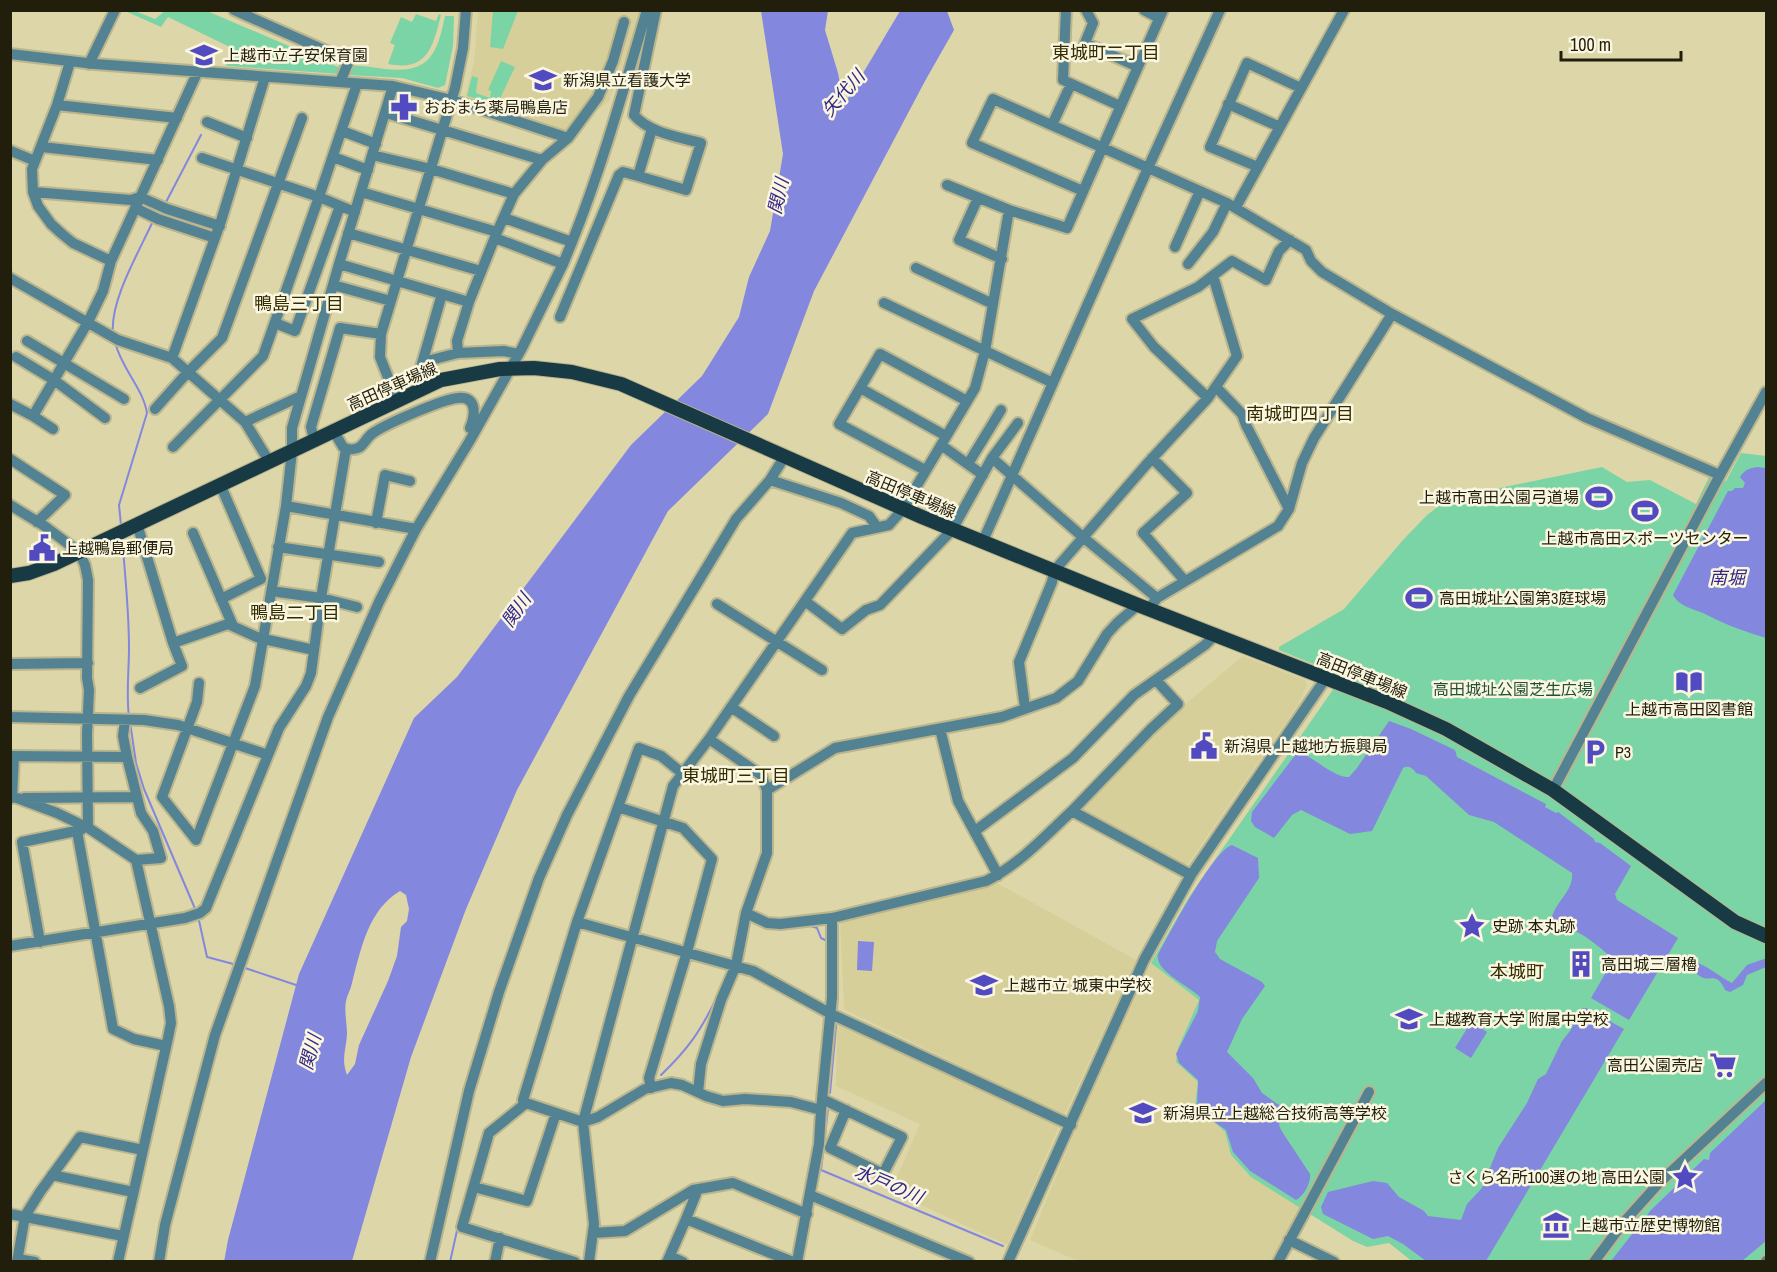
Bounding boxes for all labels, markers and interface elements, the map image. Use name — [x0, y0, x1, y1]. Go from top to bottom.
scale bar — [1561, 24, 1681, 62]
text: 100 m — [1570, 32, 1611, 57]
school or university icon: 上越市立子安保育園 — [189, 40, 219, 70]
district label: 東城町二丁目 — [1052, 40, 1160, 65]
place label: 上越市立子安保育園 — [224, 44, 368, 66]
water label: 矢代川 — [816, 63, 871, 122]
school or university icon: 新潟県立看護大学 — [528, 65, 558, 95]
place label: 新潟県立看護大学 — [563, 69, 691, 91]
pharmacy icon: おおまち薬局鴨島店 — [389, 92, 419, 122]
place label: おおまち薬局鴨島店 — [424, 96, 568, 118]
water label: 関川 — [762, 174, 795, 216]
district label: 鴨島三丁目 — [254, 291, 344, 316]
street label: 高田停車場線 — [344, 356, 440, 416]
district label: 南城町四丁目 — [1246, 401, 1354, 426]
street label: 高田停車場線 — [863, 465, 959, 523]
sports icon: 上越市高田公園弓道場 — [1584, 482, 1614, 512]
place label: 上越市高田公園弓道場 — [1419, 486, 1579, 508]
sports icon: 上越市高田スポーツセンター — [1630, 496, 1660, 526]
place label: 上越市高田スポーツセンター — [1541, 527, 1749, 549]
public building icon: 上越鴨島郵便局 — [27, 533, 57, 563]
place label: 上越鴨島郵便局 — [62, 537, 174, 559]
water label: 南堀 — [1709, 565, 1748, 590]
sports icon: 高田城址公園第3庭球場 — [1404, 583, 1434, 613]
water label: 関川 — [495, 586, 538, 632]
place label: 高田城址公園第3庭球場 — [1439, 587, 1606, 609]
district label: 鴨島二丁目 — [250, 600, 340, 625]
street label: 高田停車場線 — [1313, 647, 1411, 703]
library icon: 上越市高田図書館 — [1674, 667, 1704, 697]
park label: 高田城址公園芝生広場 — [1433, 678, 1593, 700]
place label: 上越市高田図書館 — [1625, 698, 1753, 720]
public building icon: 新潟県 上越地方振興局 — [1189, 731, 1219, 761]
place label: 新潟県 上越地方振興局 — [1224, 735, 1388, 757]
parking icon: P3 — [1580, 737, 1610, 767]
place label: P3 — [1615, 741, 1631, 763]
district label: 東城町三丁目 — [682, 763, 790, 788]
place icon: 史跡 本丸跡 — [1457, 911, 1487, 941]
place label: 史跡 本丸跡 — [1492, 915, 1576, 937]
building icon: 高田城三層櫓 — [1566, 949, 1596, 979]
place label: 高田城三層櫓 — [1601, 953, 1697, 975]
district label: 本城町 — [1490, 959, 1544, 984]
school or university icon: 上越市立 城東中学校 — [969, 970, 999, 1000]
place label: 上越市立 城東中学校 — [1004, 974, 1152, 996]
school or university icon: 上越教育大学 附属中学校 — [1394, 1004, 1424, 1034]
place label: 上越教育大学 附属中学校 — [1429, 1008, 1609, 1030]
water label: 関川 — [293, 1029, 327, 1073]
supermarket icon: 高田公園売店 — [1708, 1050, 1738, 1080]
place label: 高田公園売店 — [1607, 1054, 1703, 1076]
school or university icon: 新潟県立上越総合技術高等学校 — [1128, 1098, 1158, 1128]
place label: 新潟県立上越総合技術高等学校 — [1163, 1102, 1387, 1124]
water label: 水戸の川 — [851, 1158, 929, 1210]
place icon: さくら名所100選の地 高田公園 — [1670, 1162, 1700, 1192]
place label: さくら名所100選の地 高田公園 — [1447, 1166, 1665, 1188]
museum icon: 上越市立歴史博物館 — [1541, 1210, 1571, 1240]
place label: 上越市立歴史博物館 — [1576, 1214, 1720, 1236]

